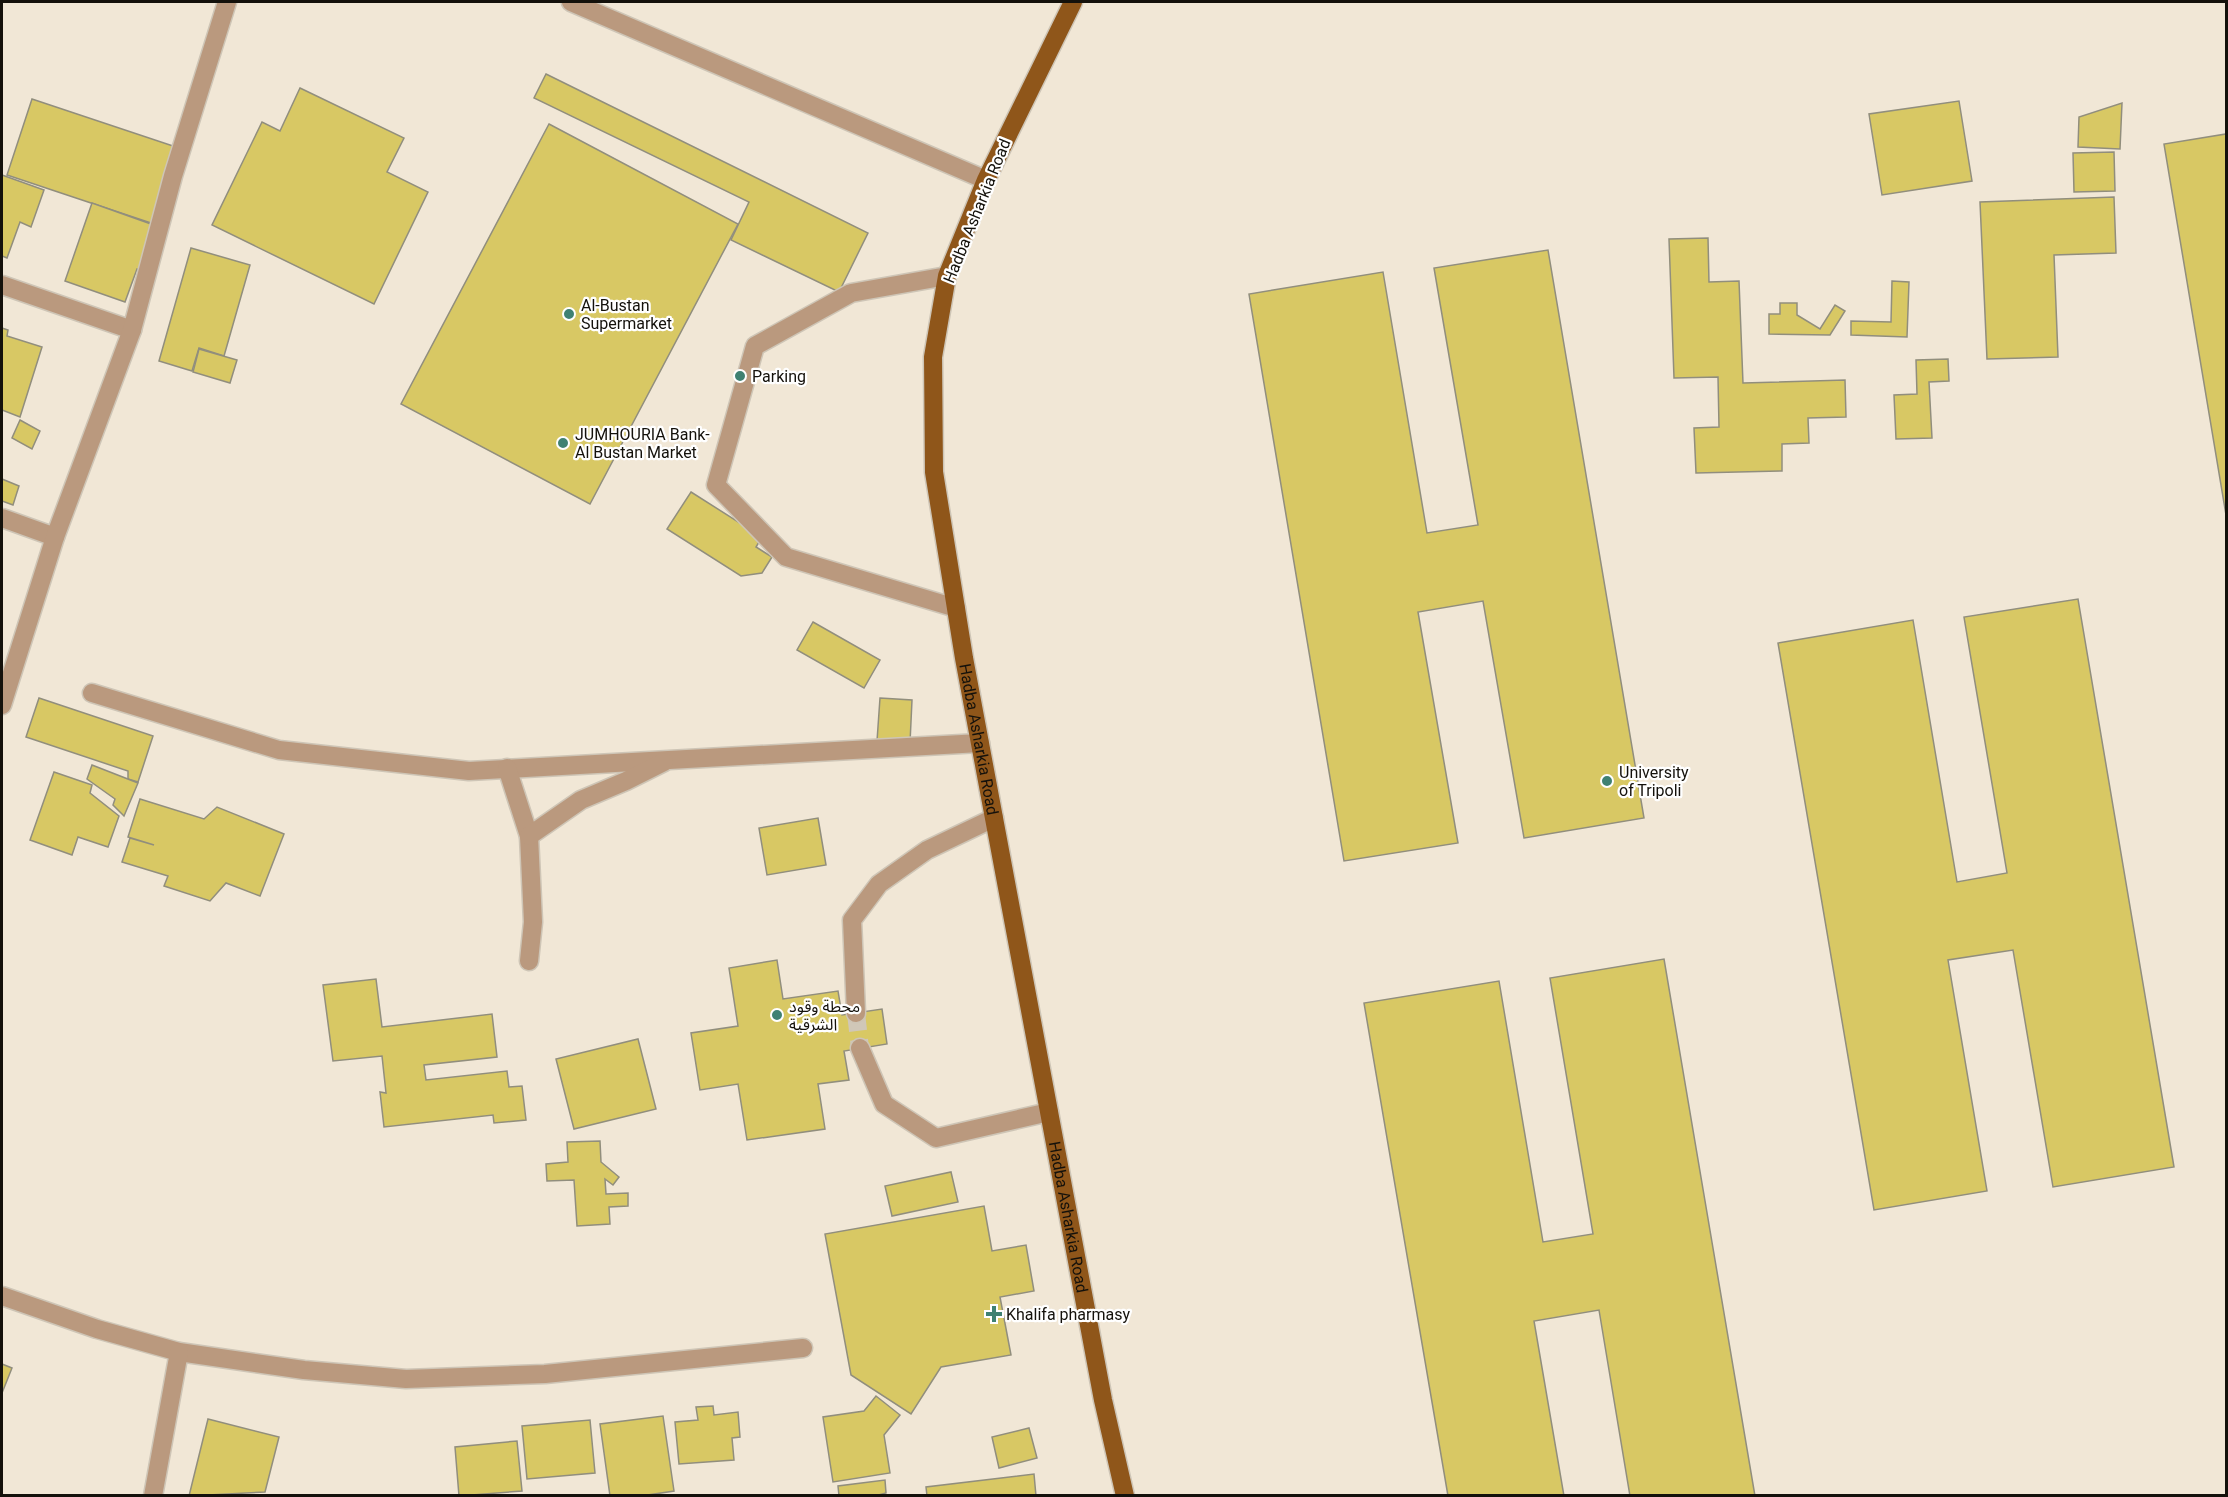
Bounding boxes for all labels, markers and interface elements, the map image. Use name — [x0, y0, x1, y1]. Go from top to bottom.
street label: Hadba Asharkia Road — [939, 136, 1015, 286]
place label: Al-Bustan Supermarket — [581, 296, 672, 333]
marker: Al-Bustan Supermarket — [562, 307, 576, 321]
place label: Parking — [752, 367, 806, 386]
marker: Parking — [733, 369, 747, 383]
place label: JUMHOURIA Bank- Al Bustan Market — [575, 425, 710, 462]
marker: JUMHOURIA Bank- Al Bustan Market — [556, 436, 570, 450]
street label: Hadba Asharkia Road — [956, 662, 1003, 817]
place label: University of Tripoli — [1619, 763, 1689, 800]
marker: University of Tripoli — [1600, 774, 1614, 788]
place label: محطة وقود الشرقية — [789, 997, 860, 1034]
marker: محطة وقود الشرقية — [770, 1008, 784, 1022]
street label: Hadba Asharkia Road — [1045, 1140, 1092, 1294]
place label: Khalifa pharmasy — [1006, 1305, 1130, 1324]
marker: Khalifa pharmasy — [987, 1307, 1001, 1321]

